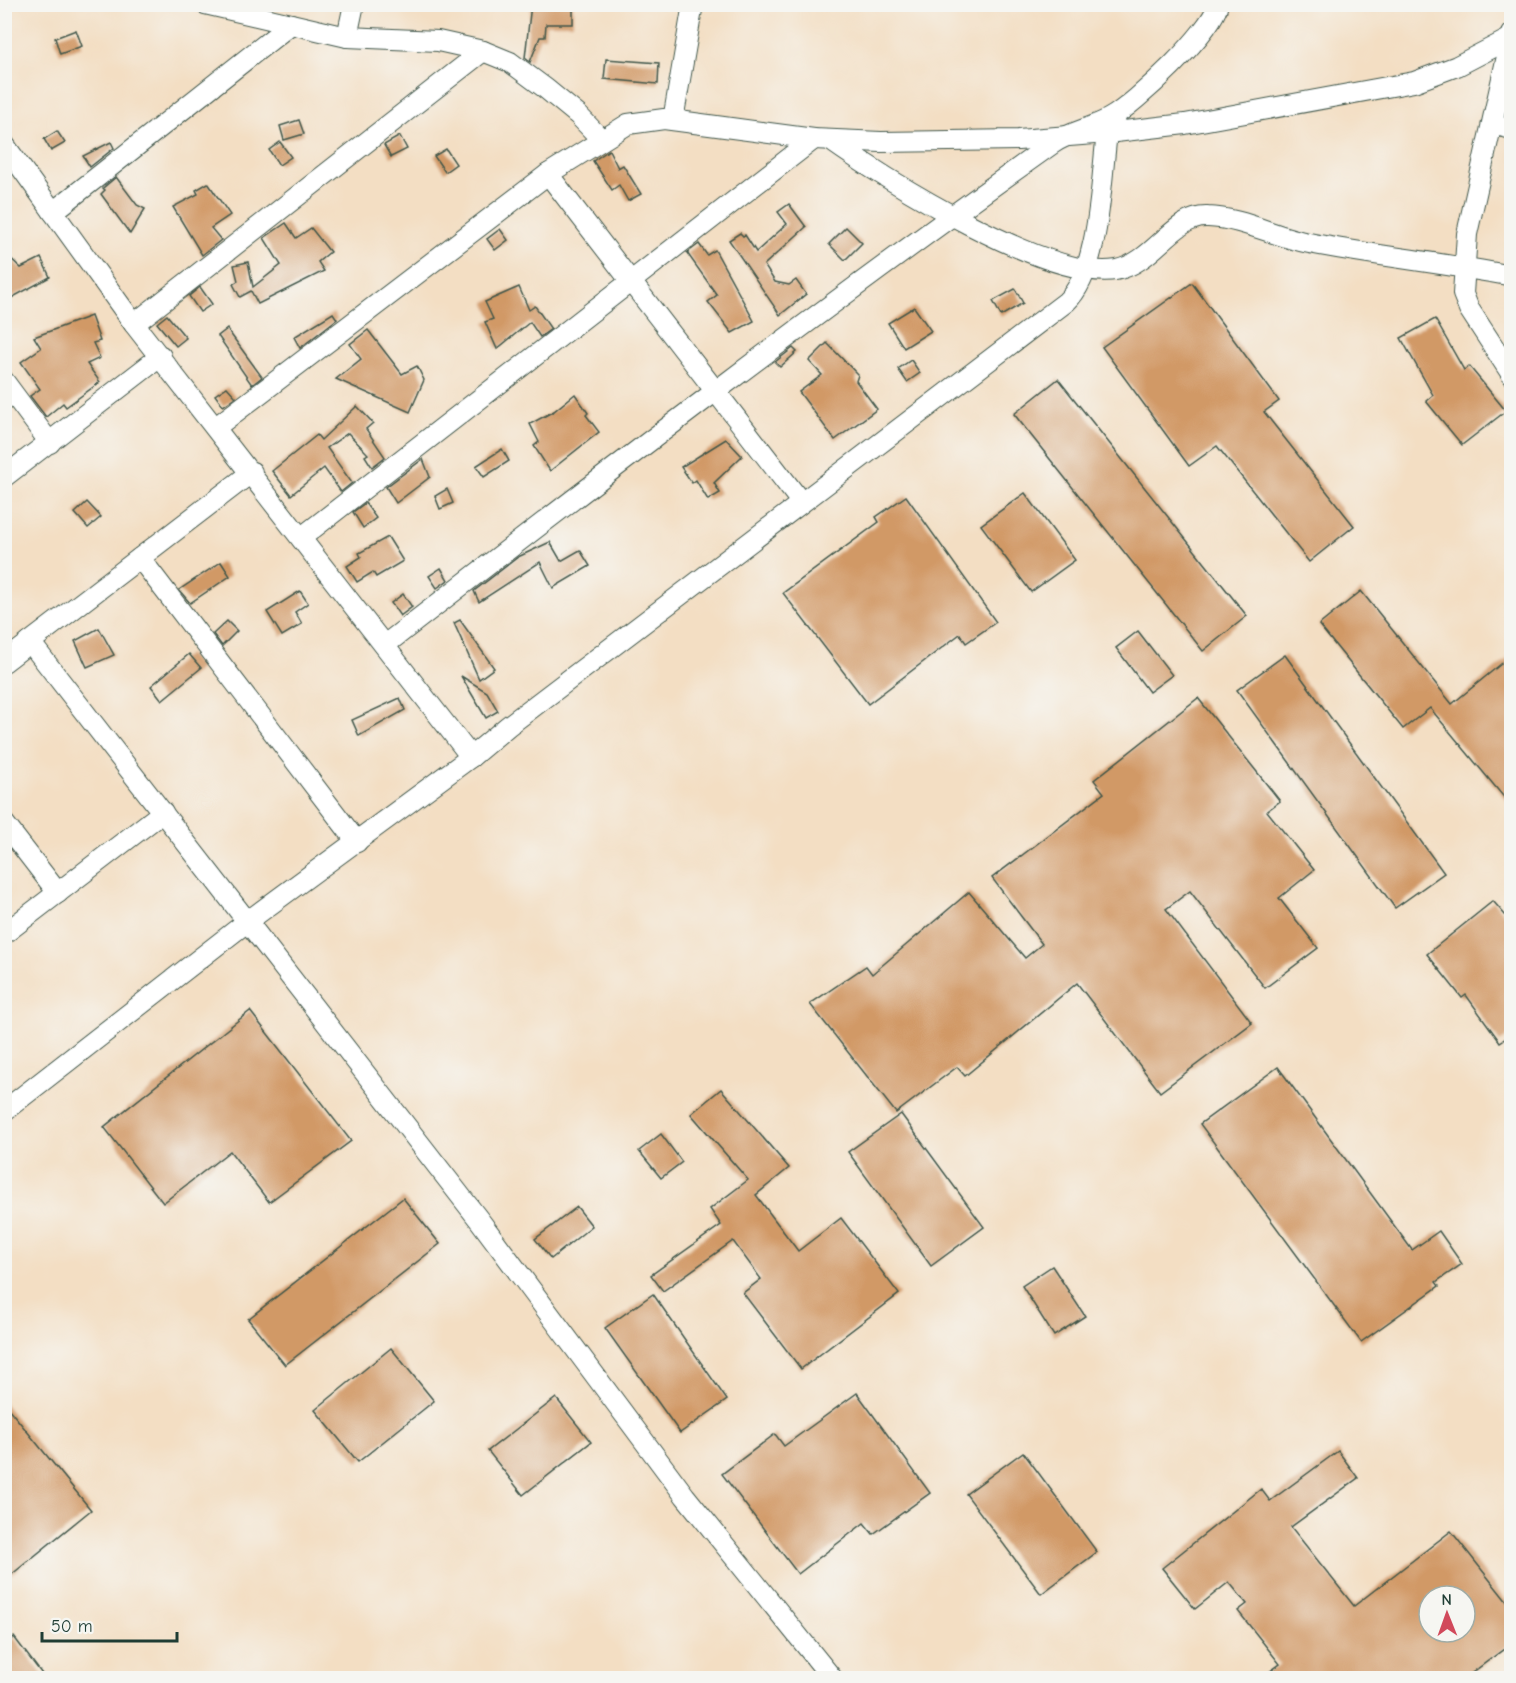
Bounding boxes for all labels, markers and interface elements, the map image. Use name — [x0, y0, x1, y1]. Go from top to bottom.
north arrow — [1417, 1584, 1477, 1644]
text: N — [1441, 1591, 1452, 1609]
scale bar — [42, 1605, 177, 1643]
text: 50 m — [51, 1616, 93, 1637]

